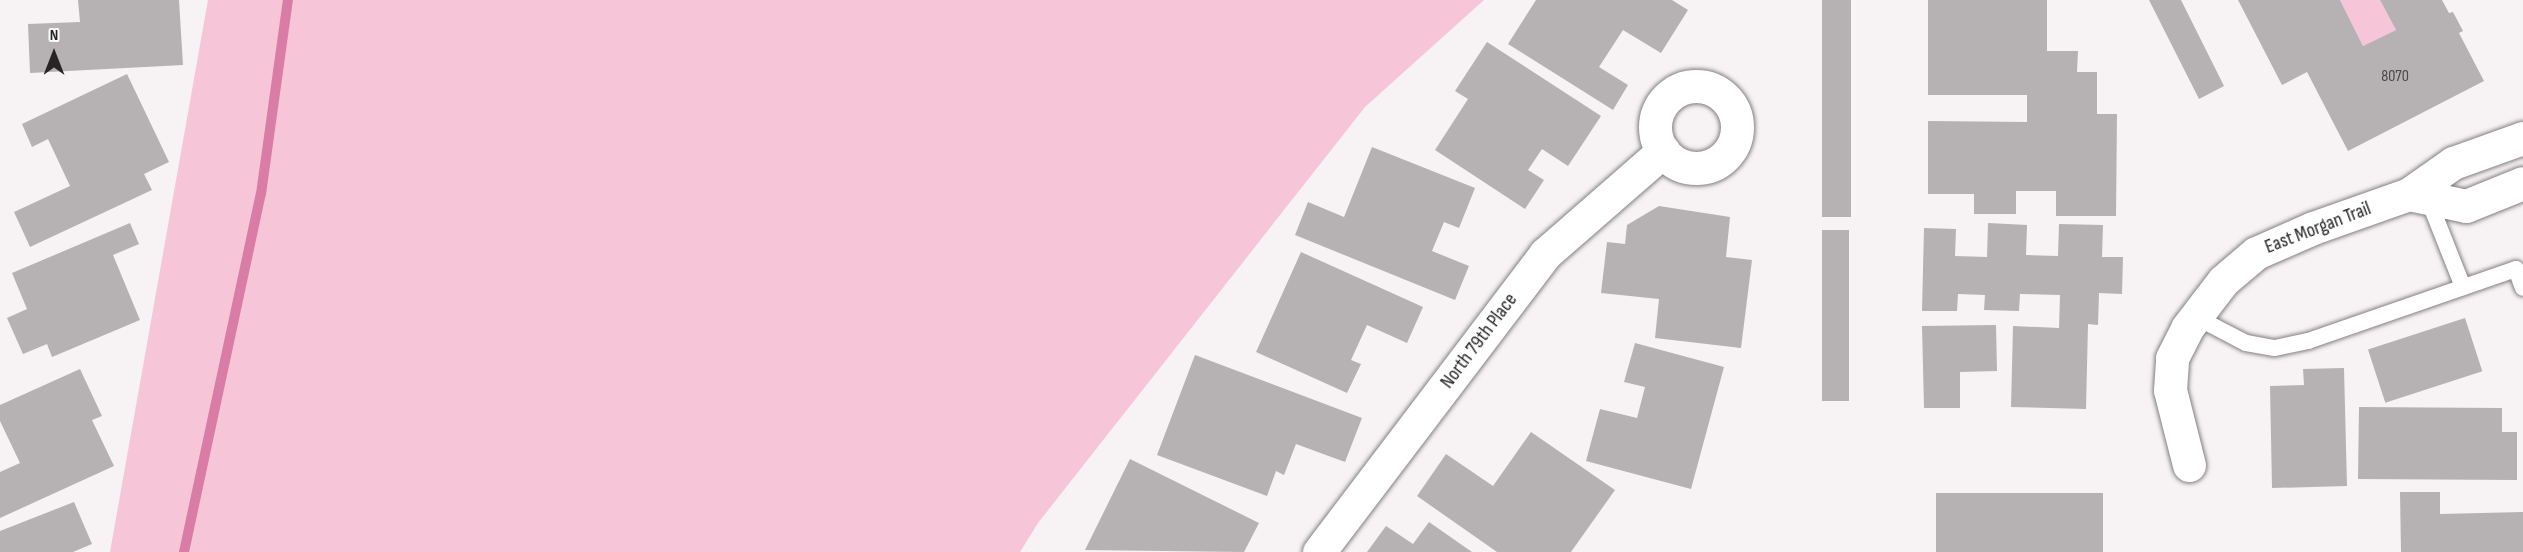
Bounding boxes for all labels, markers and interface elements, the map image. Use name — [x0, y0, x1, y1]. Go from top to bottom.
north arrow — [24, 24, 84, 84]
text: N — [50, 26, 58, 45]
house number: 8070 — [2381, 67, 2409, 87]
street label: East Morgan Trail — [2261, 197, 2375, 259]
street label: North 79th Place — [1435, 289, 1523, 393]

